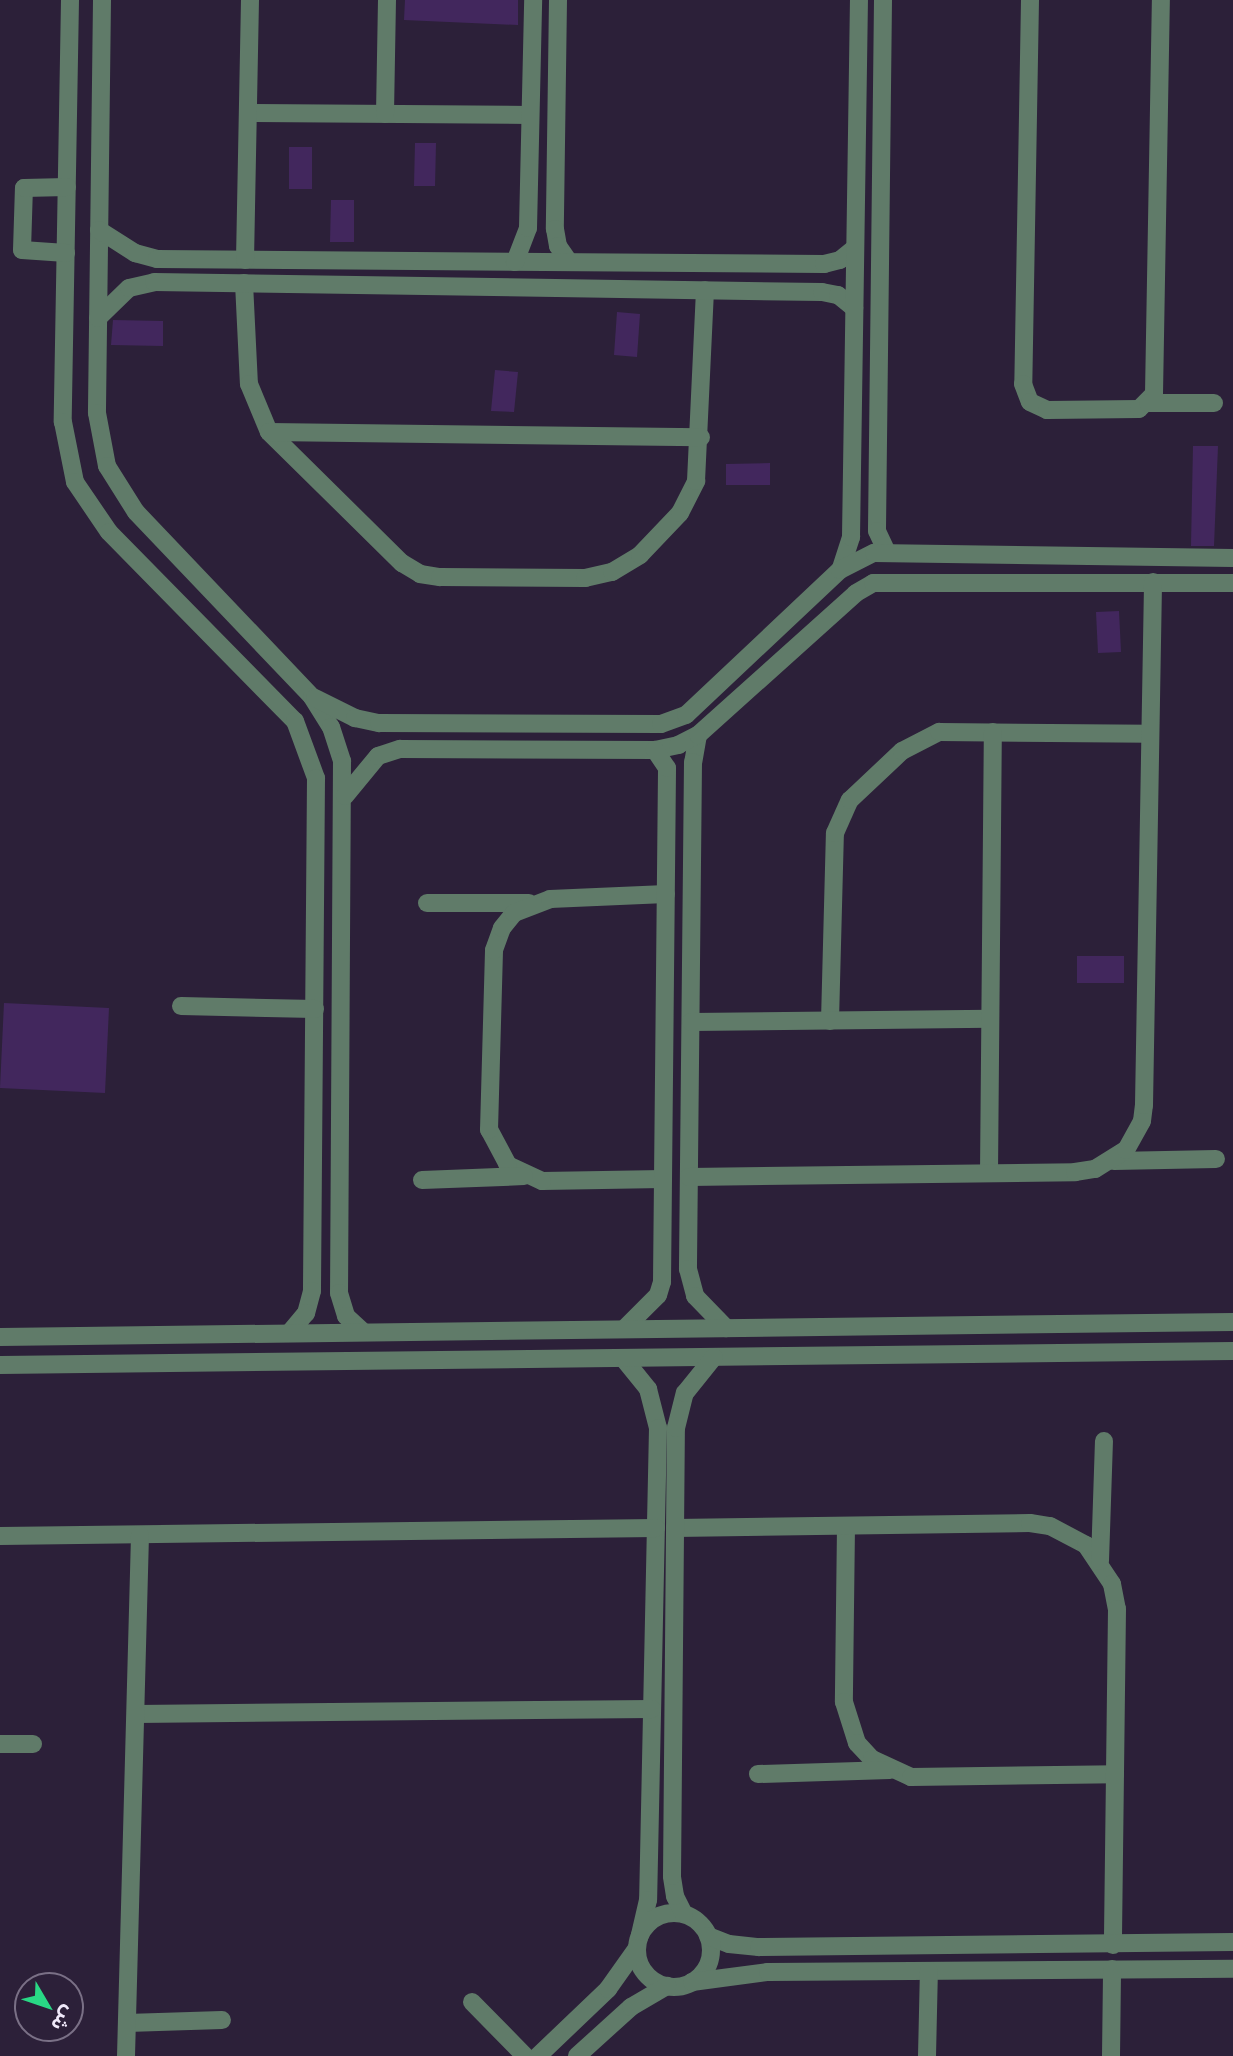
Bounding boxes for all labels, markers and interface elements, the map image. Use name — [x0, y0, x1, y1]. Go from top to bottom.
north arrow — [14, 1972, 84, 2042]
text: ش — [45, 2000, 84, 2039]

